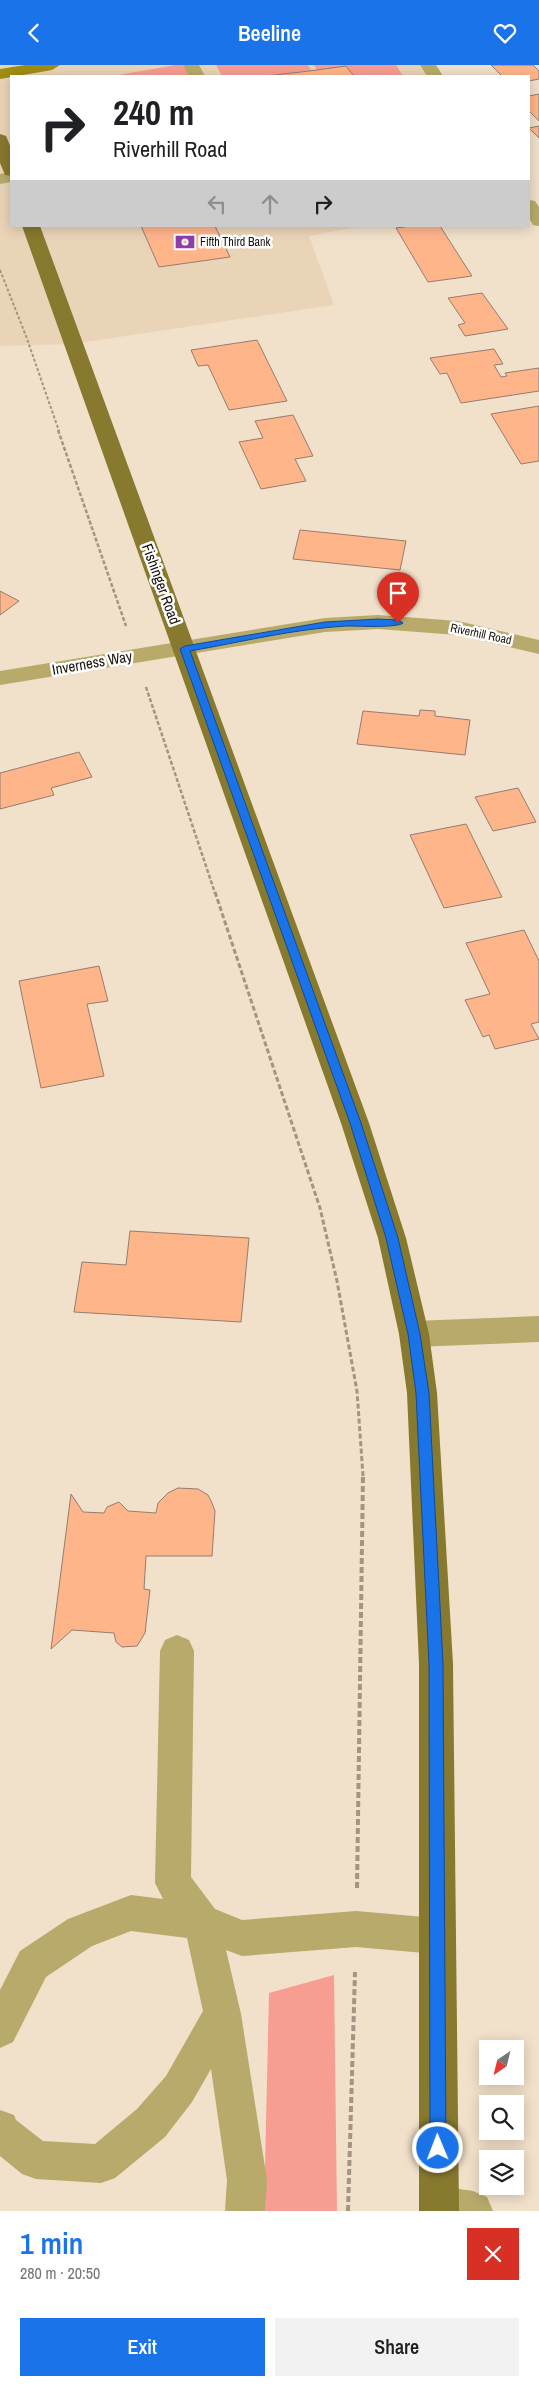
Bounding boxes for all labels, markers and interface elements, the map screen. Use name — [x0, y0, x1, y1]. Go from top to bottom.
text: Beeline — [238, 18, 301, 48]
icon: back — [20, 19, 48, 47]
icon: heart — [491, 19, 519, 47]
text: 240 m — [113, 89, 194, 136]
icon: right — [30, 95, 95, 160]
text: Riverhill Road — [113, 134, 227, 164]
icon: left — [203, 190, 231, 218]
icon: ahead — [256, 190, 284, 218]
icon: right — [309, 190, 337, 218]
bank icon: Fifth Third Bank — [174, 231, 196, 253]
place label: Fifth Third Bank — [200, 234, 270, 250]
street label: Fishinger Road — [137, 540, 186, 627]
pin — [377, 572, 419, 623]
icon: arrive — [384, 579, 412, 607]
street label: Riverhill Road — [449, 620, 513, 648]
street label: Inverness Way — [50, 645, 134, 680]
north arrow — [479, 2040, 524, 2085]
map controls — [479, 2040, 524, 2195]
button: search — [479, 2095, 524, 2140]
position arrow — [411, 2121, 463, 2173]
button: layers — [479, 2150, 524, 2195]
text: 1 min — [20, 2223, 83, 2263]
button: close — [467, 2228, 519, 2280]
text: 280 m · 20:50 — [20, 2262, 100, 2284]
button: Exit — [20, 2318, 265, 2376]
button: Share — [275, 2318, 519, 2376]

